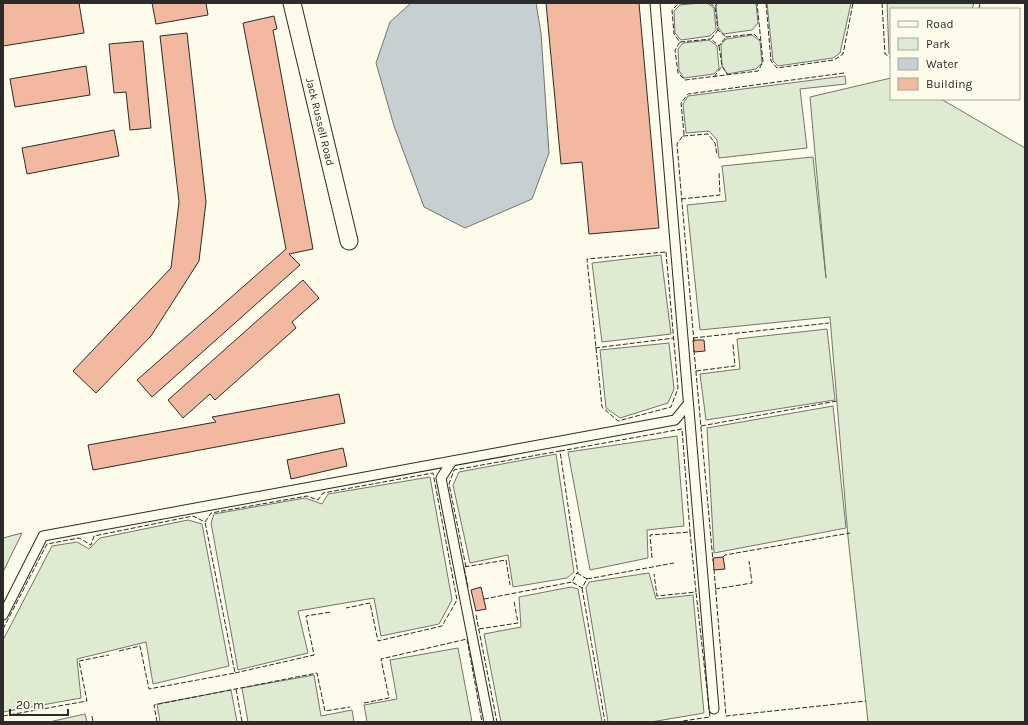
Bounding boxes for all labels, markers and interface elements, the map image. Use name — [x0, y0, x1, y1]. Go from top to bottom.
legend — [890, 8, 1020, 100]
text: Road — [926, 17, 954, 31]
text: Park — [926, 37, 951, 51]
text: Water — [926, 57, 959, 71]
street label: Jack Russell Road — [304, 76, 337, 167]
text: Building — [926, 77, 973, 91]
scale bar — [10, 691, 68, 717]
text: 20 m — [16, 698, 44, 712]

